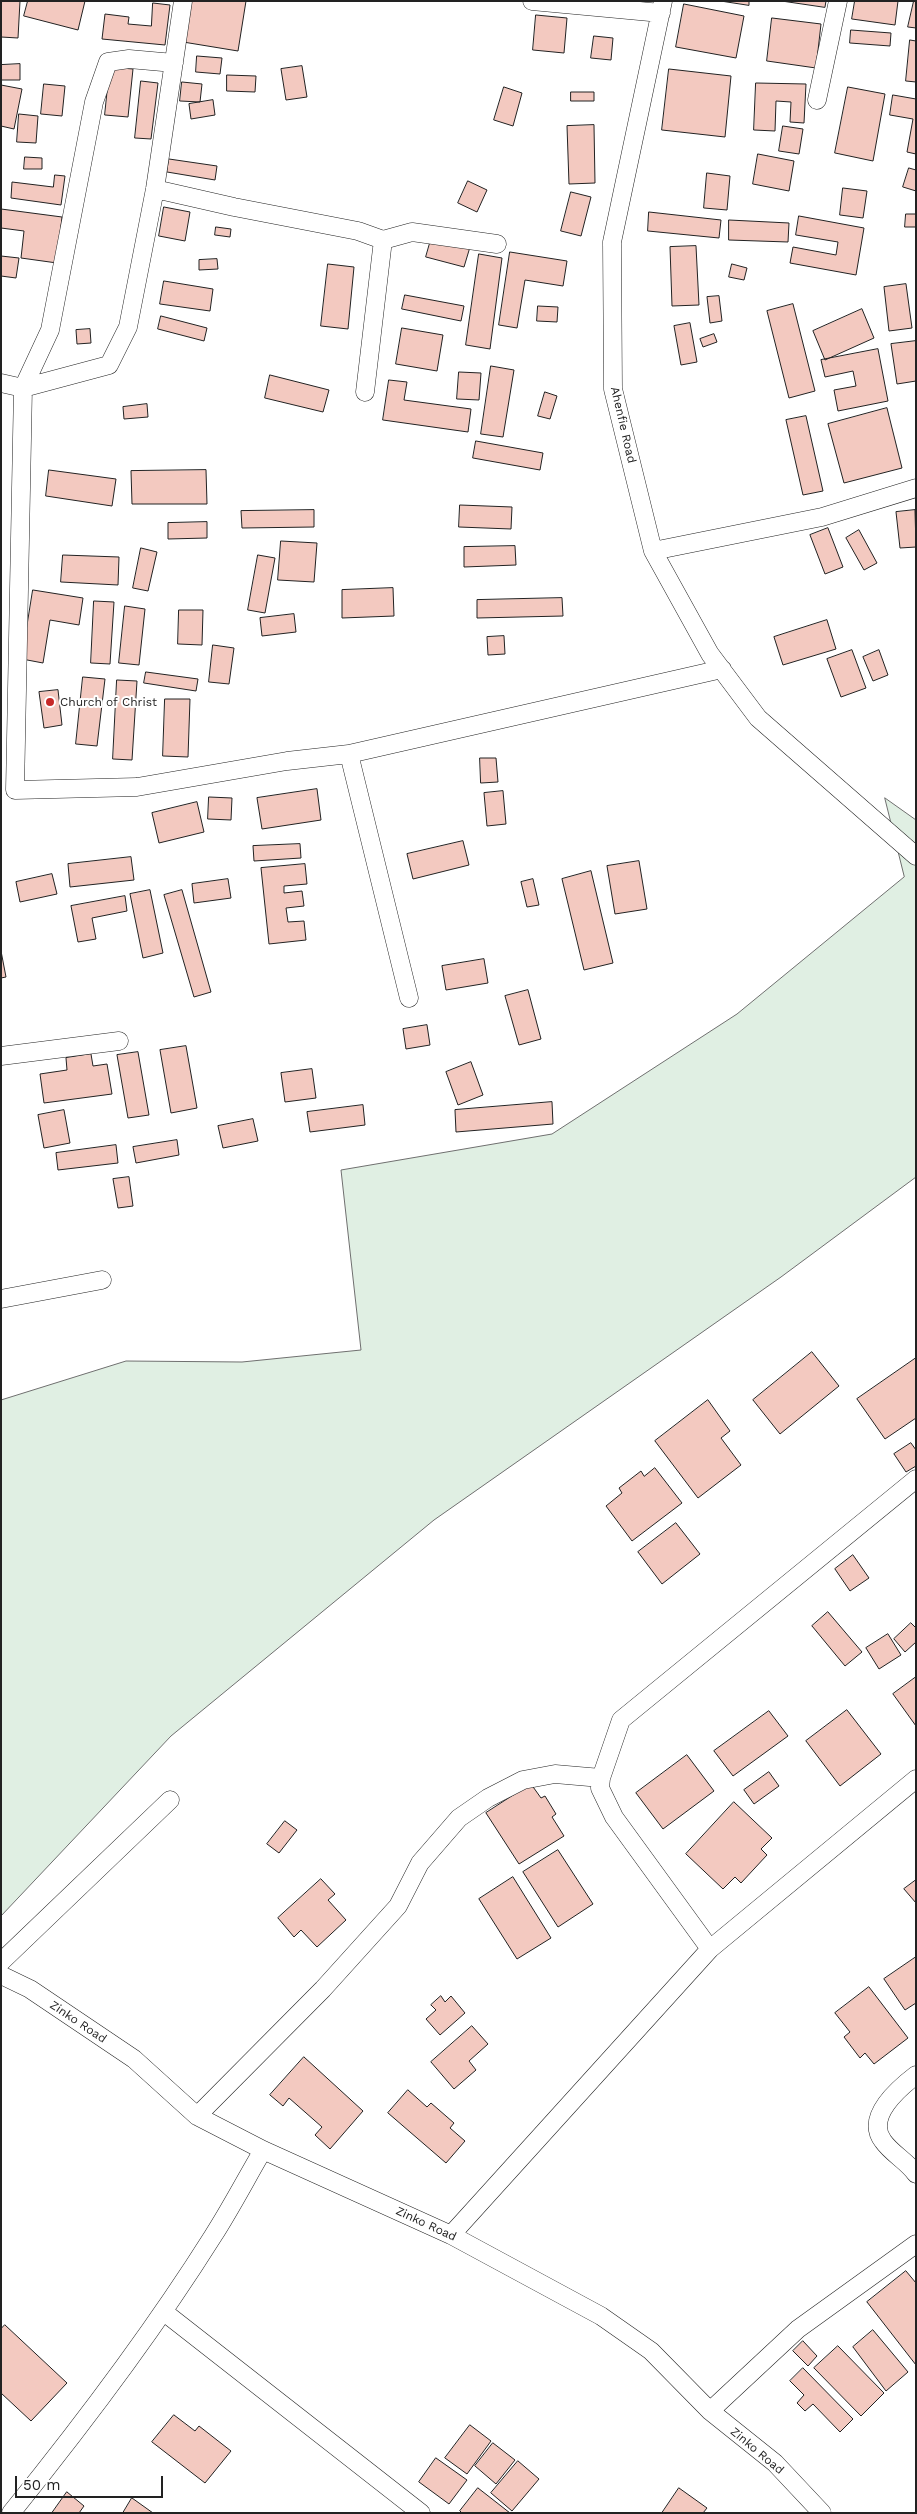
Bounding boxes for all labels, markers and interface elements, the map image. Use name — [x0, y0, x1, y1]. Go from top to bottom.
street label: Ahenfie Road — [607, 385, 639, 465]
place label: Church of Christ — [60, 695, 157, 709]
marker: Church of Christ — [44, 696, 56, 708]
street label: Zinko Road — [47, 1998, 109, 2046]
street label: Zinko Road — [393, 2204, 459, 2244]
street label: Zinko Road — [727, 2424, 787, 2478]
scale bar — [18, 2466, 165, 2498]
text: 50 m — [23, 2476, 60, 2494]

